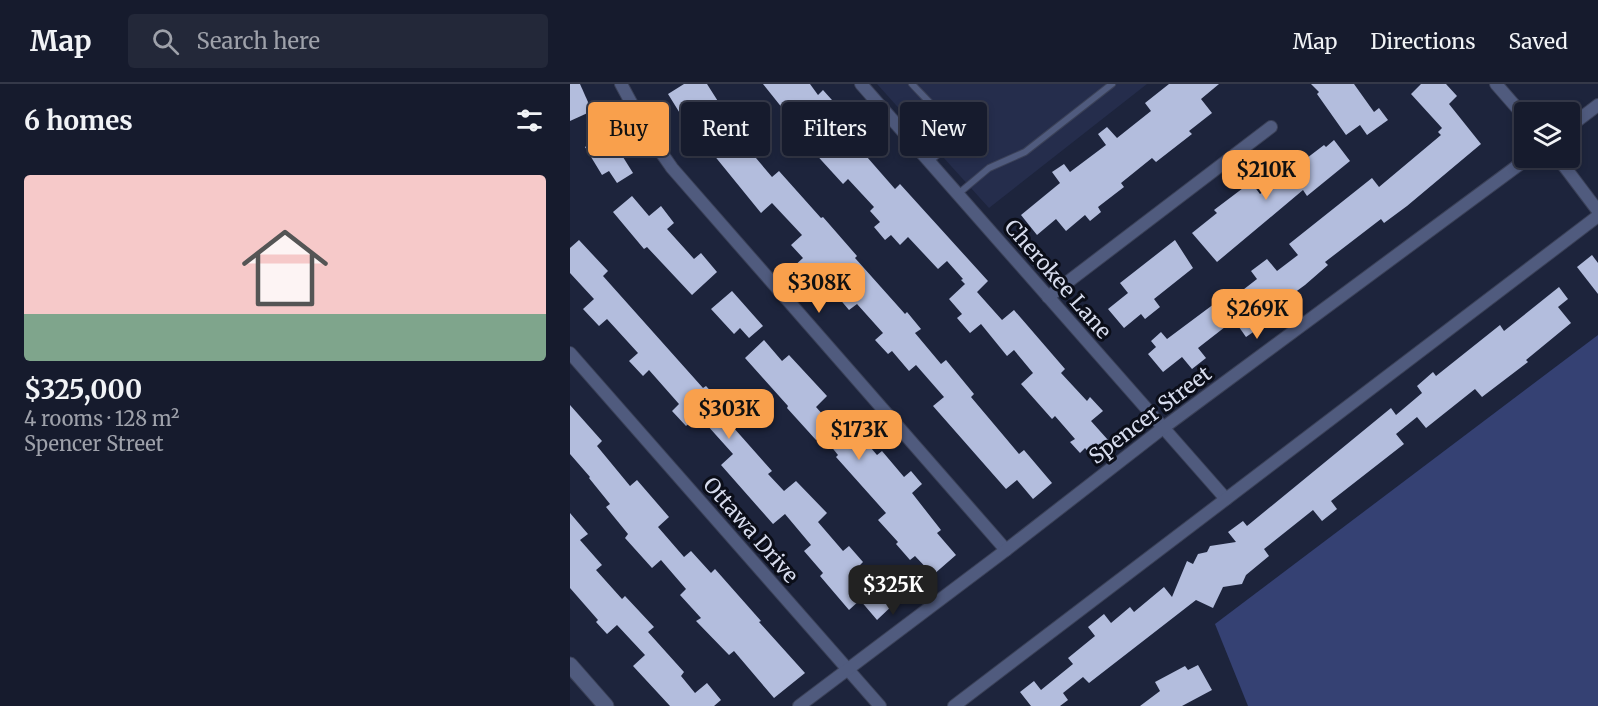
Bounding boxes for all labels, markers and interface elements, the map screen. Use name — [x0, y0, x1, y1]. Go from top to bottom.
search box — [128, 14, 548, 68]
text: Map — [30, 23, 92, 59]
icon: search — [149, 25, 182, 58]
text: Search here — [197, 27, 320, 55]
text: Map — [1293, 28, 1337, 55]
text: Directions — [1370, 28, 1475, 55]
text: Saved — [1508, 28, 1568, 55]
chip: Buy — [588, 102, 669, 156]
chip: Rent — [681, 102, 770, 156]
chip: Filters — [782, 102, 888, 156]
chip: New — [900, 102, 987, 156]
map controls — [1514, 102, 1580, 168]
button: layers — [1514, 102, 1580, 168]
text: 6 homes — [24, 104, 133, 137]
icon: filters — [513, 104, 546, 137]
pin: $210K — [1224, 150, 1308, 201]
text: $210K — [1236, 157, 1296, 182]
icon: home — [231, 214, 339, 322]
street label: Cherokee Lane — [999, 214, 1117, 344]
pin: $308K — [777, 263, 861, 314]
text: $308K — [787, 270, 851, 295]
pin: $269K — [1215, 289, 1299, 340]
text: $269K — [1226, 296, 1288, 321]
street label: Spencer Street — [1083, 360, 1217, 470]
text: $325,000 — [24, 373, 142, 406]
pin: $303K — [687, 389, 771, 440]
text: $303K — [698, 396, 760, 421]
text: 4 rooms · 128 m² — [24, 406, 179, 431]
pin: $173K — [817, 410, 901, 461]
text: $173K — [830, 417, 888, 442]
text: Spencer Street — [24, 431, 163, 456]
street label: Ottawa Drive — [698, 471, 804, 589]
pin: $325K — [851, 565, 935, 616]
text: $325K — [862, 572, 924, 597]

